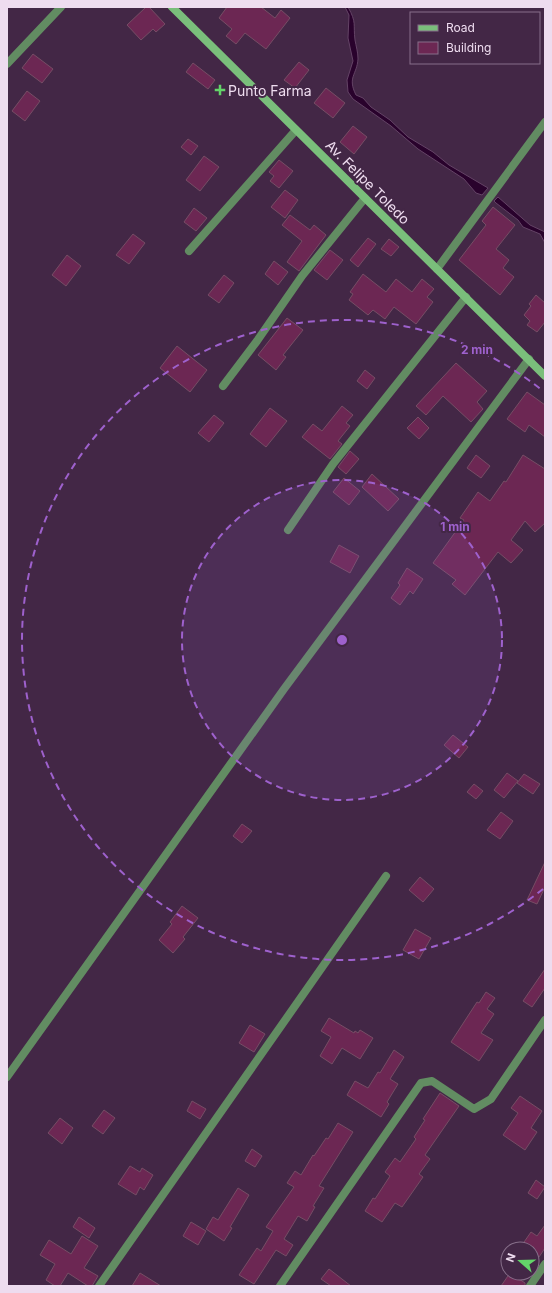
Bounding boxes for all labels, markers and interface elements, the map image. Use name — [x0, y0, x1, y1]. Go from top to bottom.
legend — [410, 12, 540, 64]
text: Road — [446, 20, 475, 35]
text: Building — [446, 40, 491, 55]
place label: Punto Farma — [228, 82, 312, 99]
marker: Punto Farma — [215, 85, 225, 95]
street label: Av. Felipe Toledo — [322, 136, 414, 228]
text: 2 min — [461, 342, 493, 357]
text: 1 min — [440, 519, 470, 534]
centre of rings — [335, 633, 349, 647]
north arrow — [500, 1241, 540, 1281]
text: N — [503, 1251, 519, 1264]

